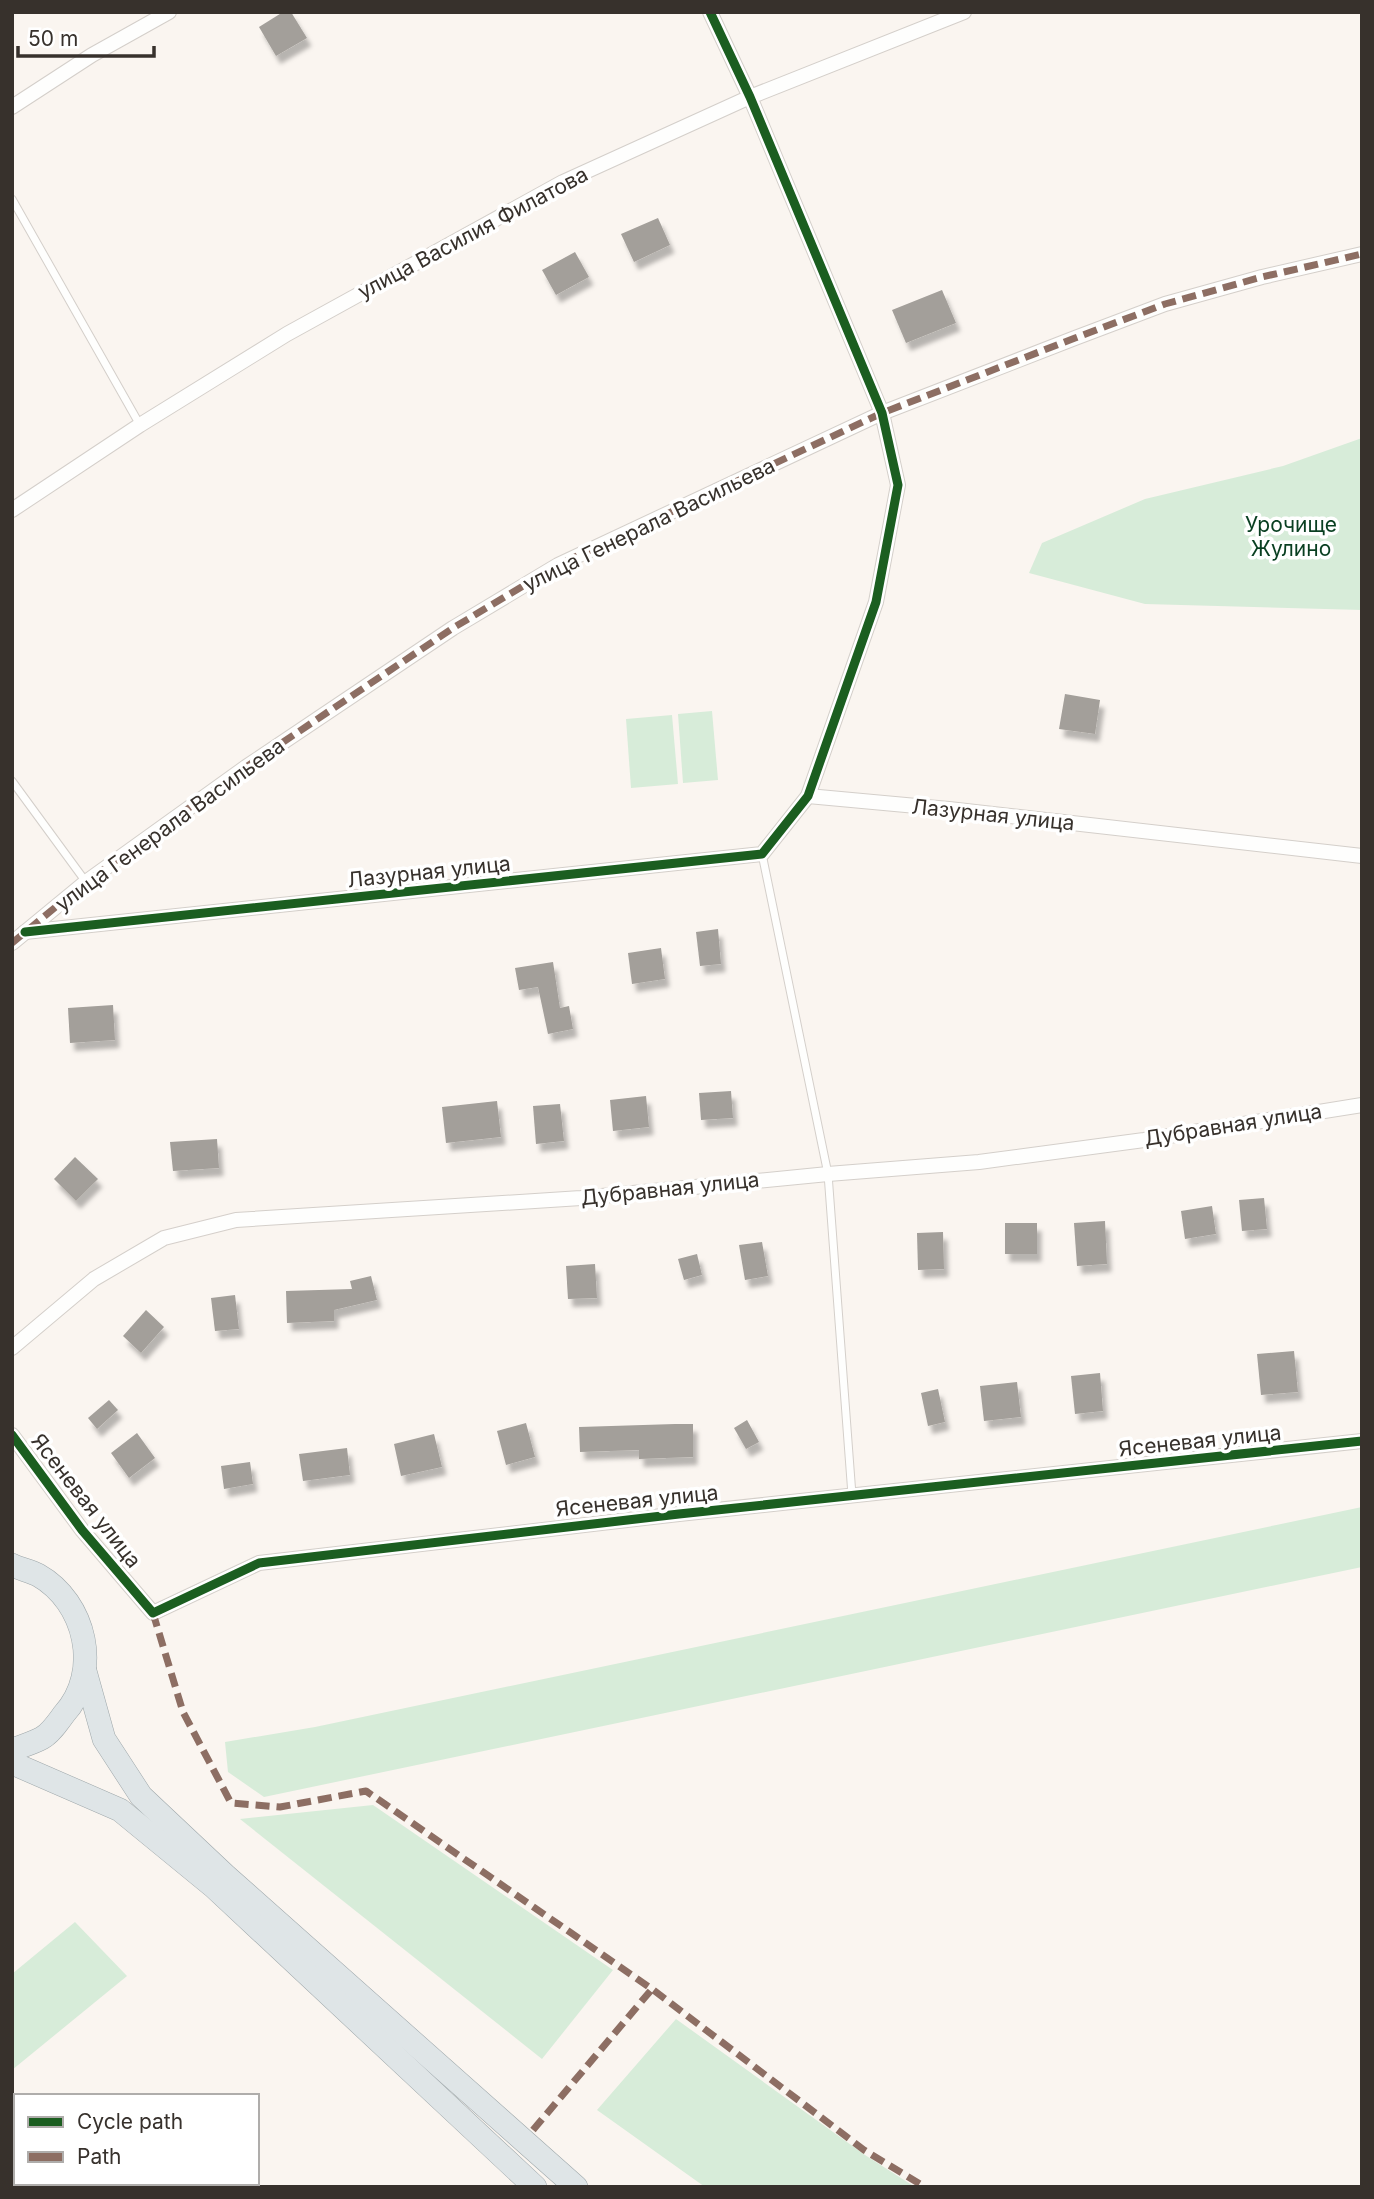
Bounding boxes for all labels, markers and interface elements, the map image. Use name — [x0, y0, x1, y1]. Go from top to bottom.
scale bar — [18, 14, 154, 58]
text: 50 m — [28, 26, 78, 51]
street label: улица Василия Филатова — [353, 161, 592, 304]
street label: улица Генерала Васильева — [519, 453, 779, 597]
park label: Урочище Жулино — [1245, 512, 1337, 561]
street label: улица Генерала Васильева — [50, 733, 289, 916]
street label: Лазурная улица — [910, 794, 1076, 835]
street label: Лазурная улица — [346, 851, 512, 892]
street label: Дубравная улица — [1142, 1098, 1324, 1151]
street label: Дубравная улица — [579, 1167, 761, 1210]
street label: Ясеневая улица — [1117, 1420, 1282, 1461]
street label: Ясеневая улица — [26, 1429, 147, 1573]
street label: Ясеневая улица — [554, 1480, 719, 1521]
legend — [14, 2094, 259, 2185]
text: Cycle path — [77, 2109, 183, 2134]
text: Path — [77, 2144, 122, 2169]

